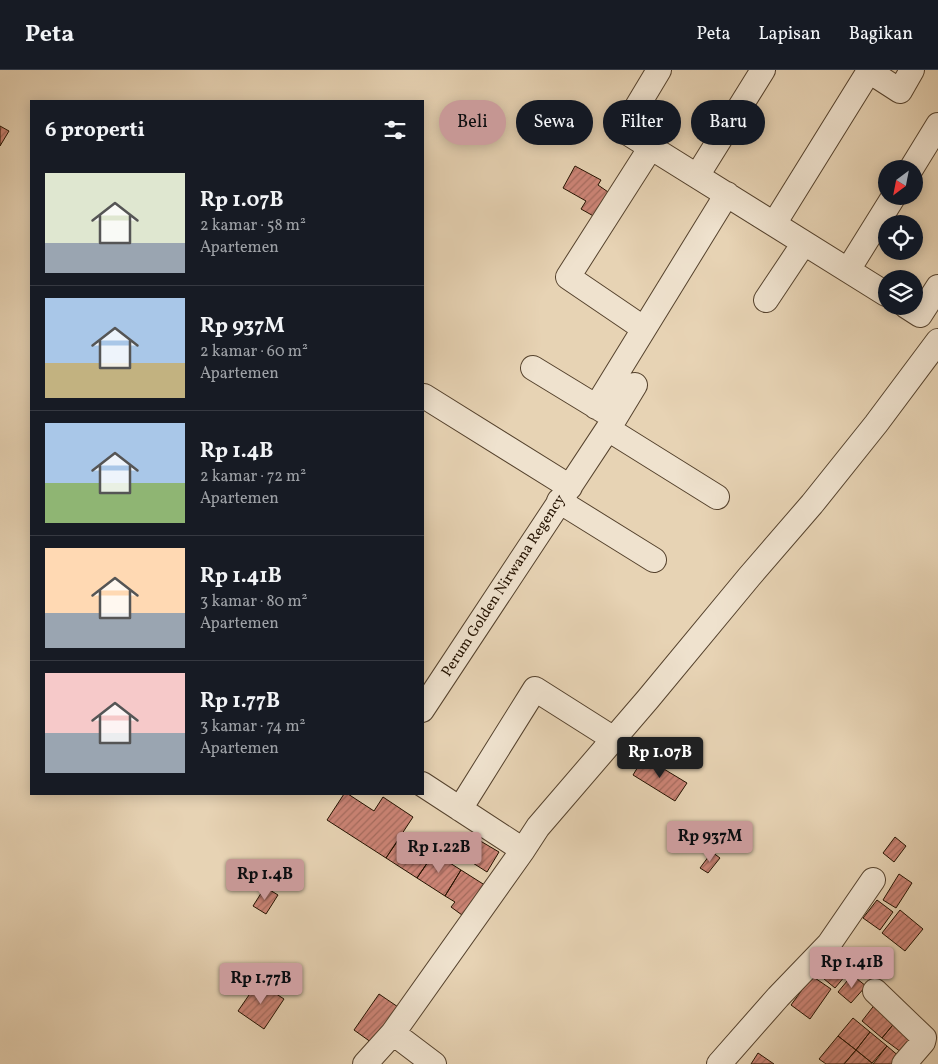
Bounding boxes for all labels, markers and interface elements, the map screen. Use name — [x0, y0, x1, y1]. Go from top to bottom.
text: Peta — [25, 18, 74, 52]
text: Peta — [697, 22, 730, 47]
text: Lapisan — [758, 22, 821, 47]
text: Bagikan — [849, 22, 913, 47]
chip: Beli — [439, 100, 506, 145]
chip: Sewa — [516, 100, 593, 145]
chip: Filter — [603, 100, 681, 145]
chip: Baru — [691, 100, 765, 145]
text: 6 properti — [45, 116, 145, 145]
icon: filters — [381, 116, 409, 144]
north arrow — [878, 160, 922, 205]
map controls — [878, 160, 923, 315]
text: Rp 1.07B — [200, 186, 284, 215]
icon: home — [85, 193, 145, 253]
text: 2 kamar · 58 m² — [200, 215, 306, 237]
button: locate — [878, 215, 923, 260]
text: Apartemen — [200, 237, 279, 259]
button: layers — [878, 270, 923, 315]
text: Rp 937M — [200, 312, 285, 341]
icon: home — [85, 318, 145, 378]
text: 2 kamar · 60 m² — [200, 341, 308, 363]
text: Apartemen — [200, 363, 279, 385]
text: Rp 1.4B — [200, 437, 273, 466]
icon: home — [85, 443, 145, 503]
text: 2 kamar · 72 m² — [200, 466, 306, 488]
text: Apartemen — [200, 488, 279, 510]
street label: Perum Golden Nirwana Regency — [437, 491, 571, 681]
text: Rp 1.41B — [200, 562, 282, 591]
icon: home — [85, 568, 145, 628]
text: 3 kamar · 80 m² — [200, 591, 308, 613]
text: Apartemen — [200, 613, 279, 635]
text: Rp 1.77B — [200, 687, 280, 716]
icon: home — [85, 693, 145, 753]
text: 3 kamar · 74 m² — [200, 716, 305, 738]
pin: Rp 1.07B — [608, 736, 712, 779]
text: Apartemen — [200, 738, 279, 760]
text: Rp 1.07B — [628, 742, 692, 764]
pin: Rp 937M — [664, 820, 756, 863]
text: Rp 937M — [678, 826, 742, 848]
pin: Rp 1.22B — [387, 832, 491, 874]
text: Rp 1.22B — [408, 837, 470, 859]
pin: Rp 1.4B — [219, 858, 311, 901]
text: Rp 1.4B — [237, 864, 293, 886]
pin: Rp 1.41B — [800, 946, 904, 989]
text: Rp 1.41B — [821, 952, 883, 974]
pin: Rp 1.77B — [209, 962, 313, 1005]
text: Rp 1.77B — [230, 968, 292, 990]

